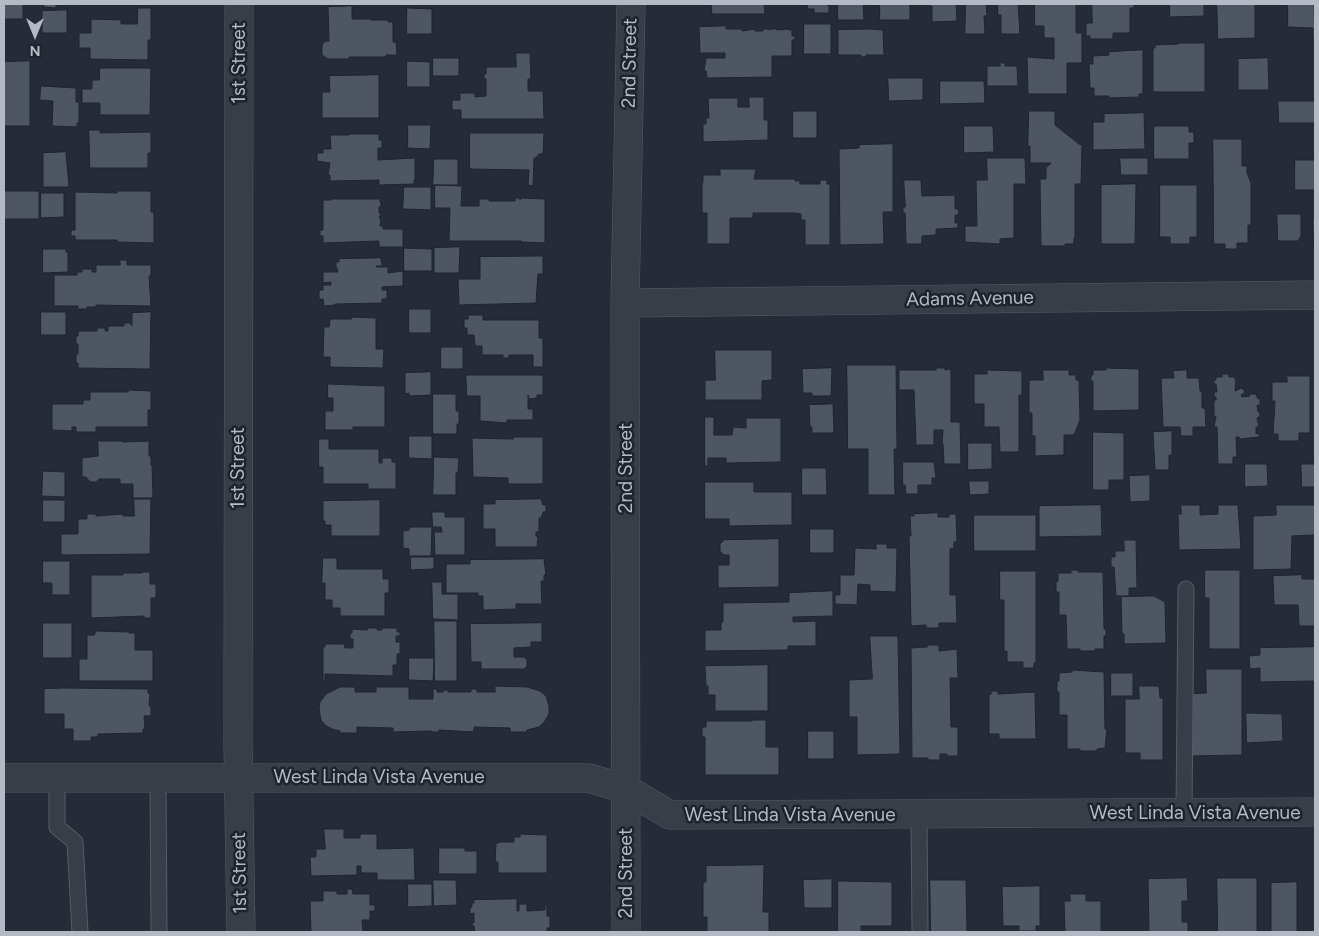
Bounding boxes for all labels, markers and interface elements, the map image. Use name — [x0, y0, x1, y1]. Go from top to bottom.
north arrow — [10, 10, 60, 60]
street label: 2nd Street — [618, 18, 642, 108]
street label: 1st Street — [228, 22, 250, 104]
text: N — [30, 42, 40, 59]
street label: Adams Avenue — [906, 286, 1034, 312]
street label: 2nd Street — [615, 423, 637, 513]
street label: 1st Street — [227, 427, 249, 509]
street label: West Linda Vista Avenue — [273, 766, 485, 788]
street label: West Linda Vista Avenue — [1089, 802, 1301, 824]
street label: West Linda Vista Avenue — [684, 804, 896, 826]
street label: 2nd Street — [615, 828, 637, 918]
street label: 1st Street — [228, 832, 252, 914]

